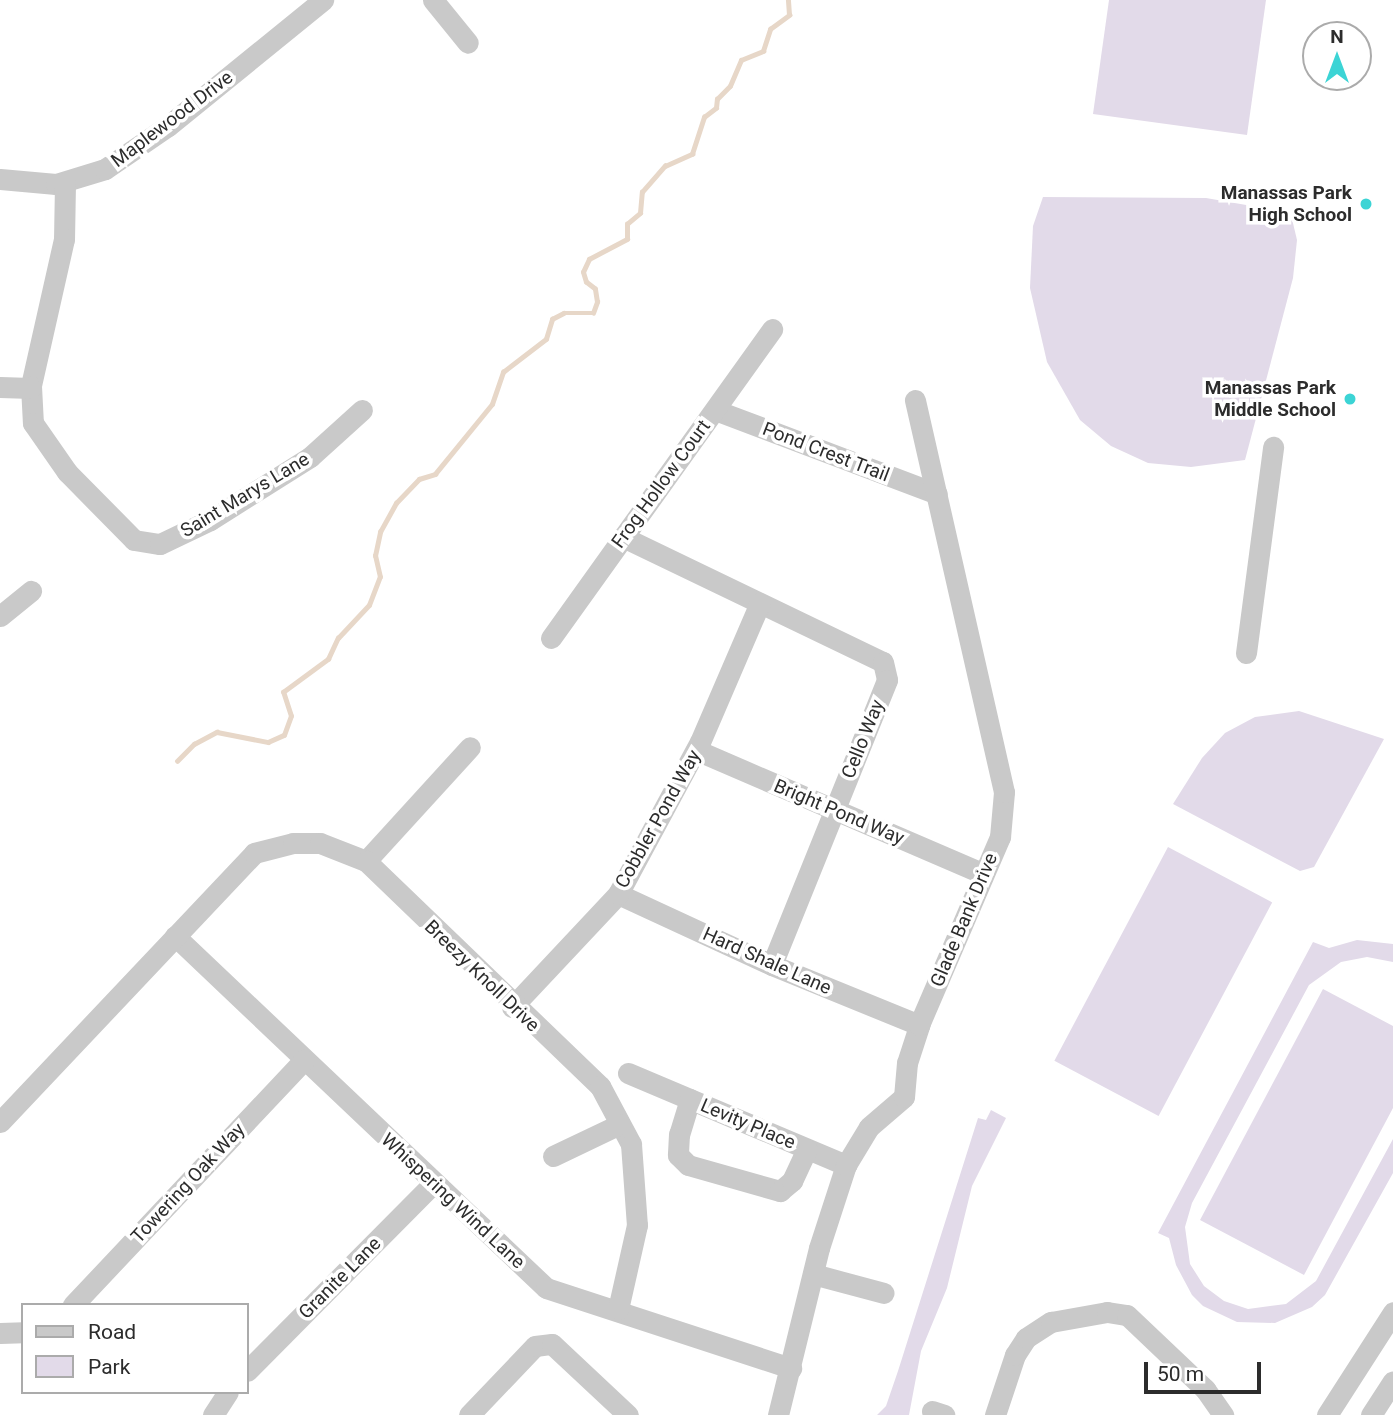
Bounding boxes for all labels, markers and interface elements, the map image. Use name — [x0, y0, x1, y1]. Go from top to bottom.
north arrow — [1302, 21, 1372, 91]
text: N — [1330, 25, 1344, 48]
street label: Maplewood Drive — [107, 66, 237, 172]
place label: Manassas Park High School — [1221, 182, 1352, 226]
marker: Manassas Park High School — [1358, 196, 1374, 212]
place label: Manassas Park Middle School — [1205, 377, 1336, 421]
marker: Manassas Park Middle School — [1342, 391, 1358, 407]
street label: Frog Hollow Court — [607, 415, 715, 553]
street label: Pond Crest Trail — [759, 417, 893, 487]
street label: Saint Marys Lane — [177, 448, 313, 542]
street label: Cello Way — [837, 696, 889, 782]
street label: Cobbler Pond Way — [611, 746, 705, 892]
street label: Bright Pond Way — [770, 774, 908, 850]
street label: Glade Bank Drive — [926, 850, 1002, 990]
street label: Breezy Knoll Drive — [420, 915, 544, 1037]
street label: Hard Shale Lane — [699, 922, 835, 1000]
street label: Levity Place — [697, 1094, 799, 1154]
street label: Towering Oak Way — [126, 1118, 250, 1248]
street label: Whispering Wind Lane — [376, 1129, 530, 1273]
street label: Granite Lane — [294, 1232, 386, 1324]
legend — [21, 1303, 248, 1394]
text: Road — [88, 1320, 136, 1344]
scale bar — [1148, 1348, 1265, 1392]
text: Park — [88, 1355, 130, 1379]
text: 50 m — [1157, 1362, 1204, 1386]

